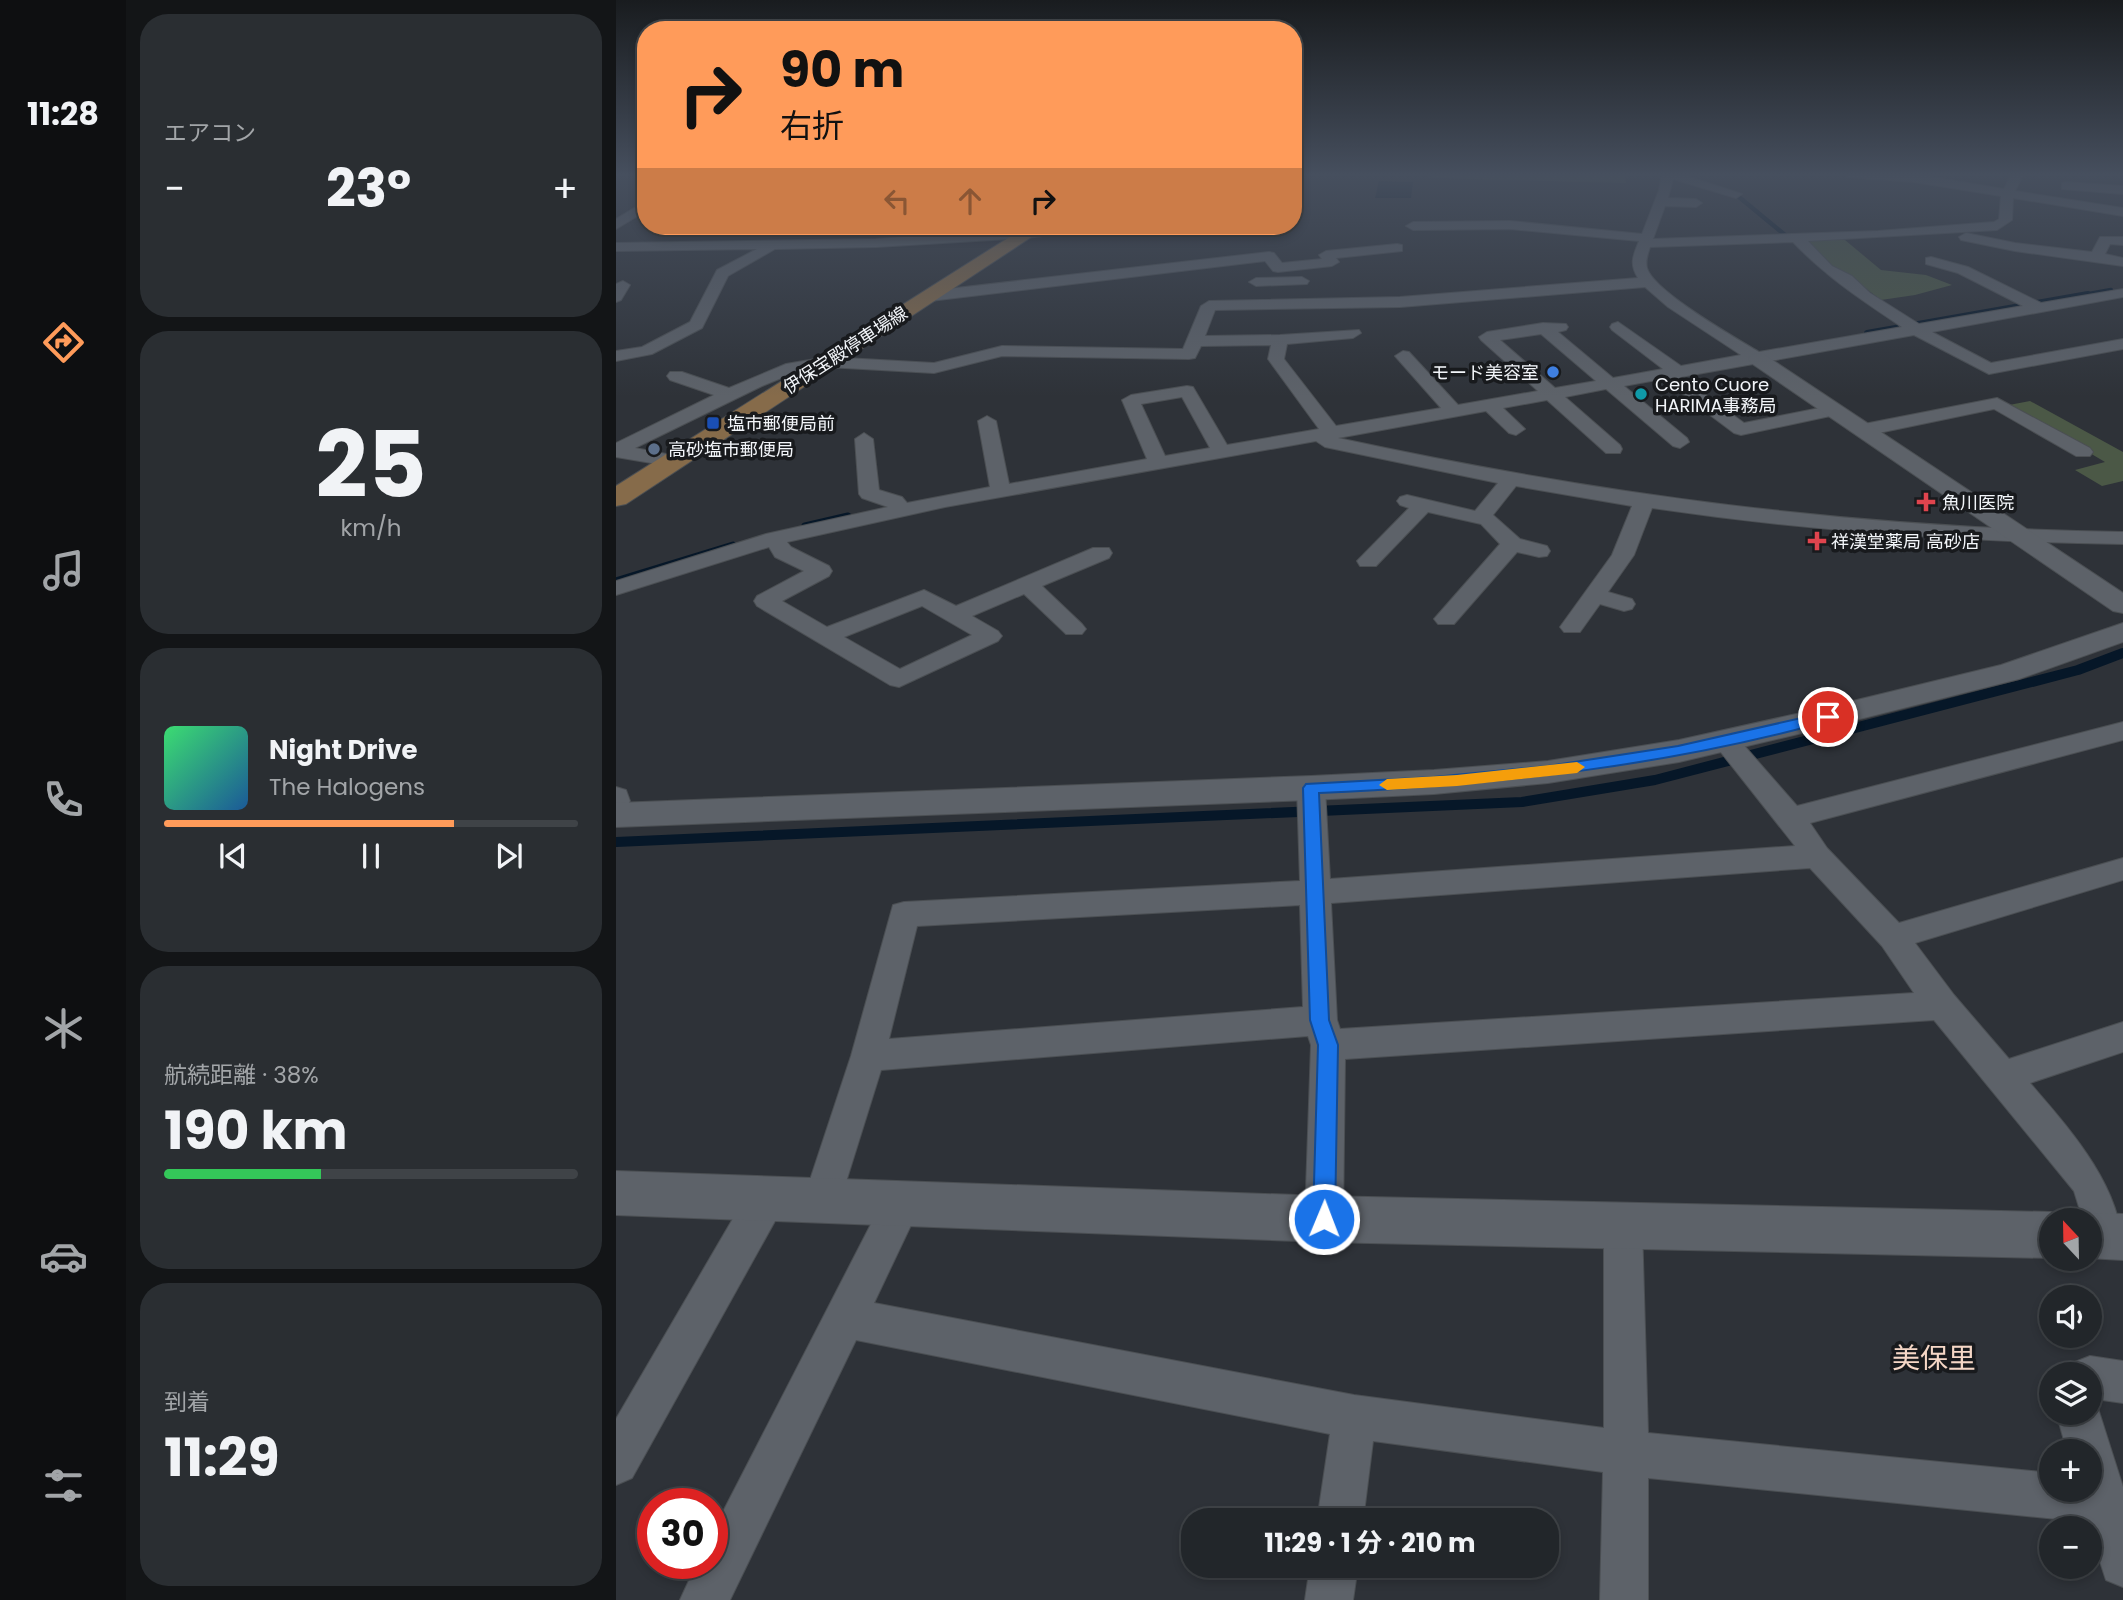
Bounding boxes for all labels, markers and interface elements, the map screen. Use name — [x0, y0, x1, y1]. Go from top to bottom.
text: 90 m — [780, 36, 904, 104]
icon: right — [665, 49, 756, 140]
text: 11:28 — [27, 91, 99, 136]
text: 右折 — [780, 103, 844, 148]
text: エアコン — [164, 117, 256, 149]
text: 23° — [326, 152, 411, 225]
text: − — [164, 162, 185, 215]
text: + — [552, 162, 578, 215]
icon: left — [878, 182, 916, 220]
icon: ahead — [951, 182, 989, 220]
icon: right — [1024, 182, 1062, 220]
street label: 伊保宝殿停車場線 — [778, 300, 912, 400]
icon: directions — [39, 318, 88, 367]
place label: モード美容室 — [1431, 360, 1539, 385]
marker: モード美容室 — [1545, 364, 1561, 380]
place label: Cento Cuore HARIMA事務局 — [1655, 372, 1777, 418]
marker: Cento Cuore HARIMA事務局 — [1633, 386, 1649, 402]
text: 25 — [315, 401, 427, 529]
place label: 塩市郵便局前 — [727, 411, 835, 436]
marker: 塩市郵便局前 — [705, 415, 721, 431]
place label: 高砂塩市郵便局 — [668, 437, 794, 462]
marker: 高砂塩市郵便局 — [646, 441, 662, 457]
place label: 魚川医院 — [1942, 490, 2014, 515]
marker: 魚川医院 — [1916, 492, 1936, 512]
text: km/h — [340, 512, 402, 544]
place label: 祥漢堂薬局 高砂店 — [1831, 529, 1980, 554]
marker: 祥漢堂薬局 高砂店 — [1809, 533, 1825, 549]
icon: music — [39, 546, 88, 595]
pin — [1798, 687, 1858, 747]
icon: arrive — [1809, 698, 1847, 736]
text: Night Drive — [269, 732, 417, 768]
text: The Halogens — [269, 771, 425, 803]
icon: phone — [39, 775, 88, 824]
icon: previous — [214, 837, 252, 875]
icon: pause — [352, 837, 390, 875]
icon: next — [490, 837, 528, 875]
icon: climate — [39, 1004, 88, 1053]
text: 航続距離 · 38% — [164, 1059, 319, 1091]
text: 190 km — [164, 1094, 348, 1167]
position arrow — [1287, 1182, 1361, 1256]
north arrow — [2039, 1208, 2102, 1270]
map controls — [2039, 1208, 2102, 1579]
icon: car — [39, 1232, 88, 1281]
button: sound — [2039, 1285, 2102, 1348]
district label: 美保里 — [1892, 1339, 1976, 1378]
button: layers — [2039, 1362, 2102, 1425]
text: 到着 — [164, 1386, 210, 1418]
text: 11:29 — [164, 1421, 280, 1494]
button: + — [2039, 1439, 2102, 1502]
icon: filters — [39, 1461, 88, 1510]
speed limit sign: 30 — [637, 1488, 728, 1579]
button: − — [2039, 1516, 2102, 1579]
text: 11:29 · 1 分 · 210 m — [1264, 1525, 1476, 1561]

